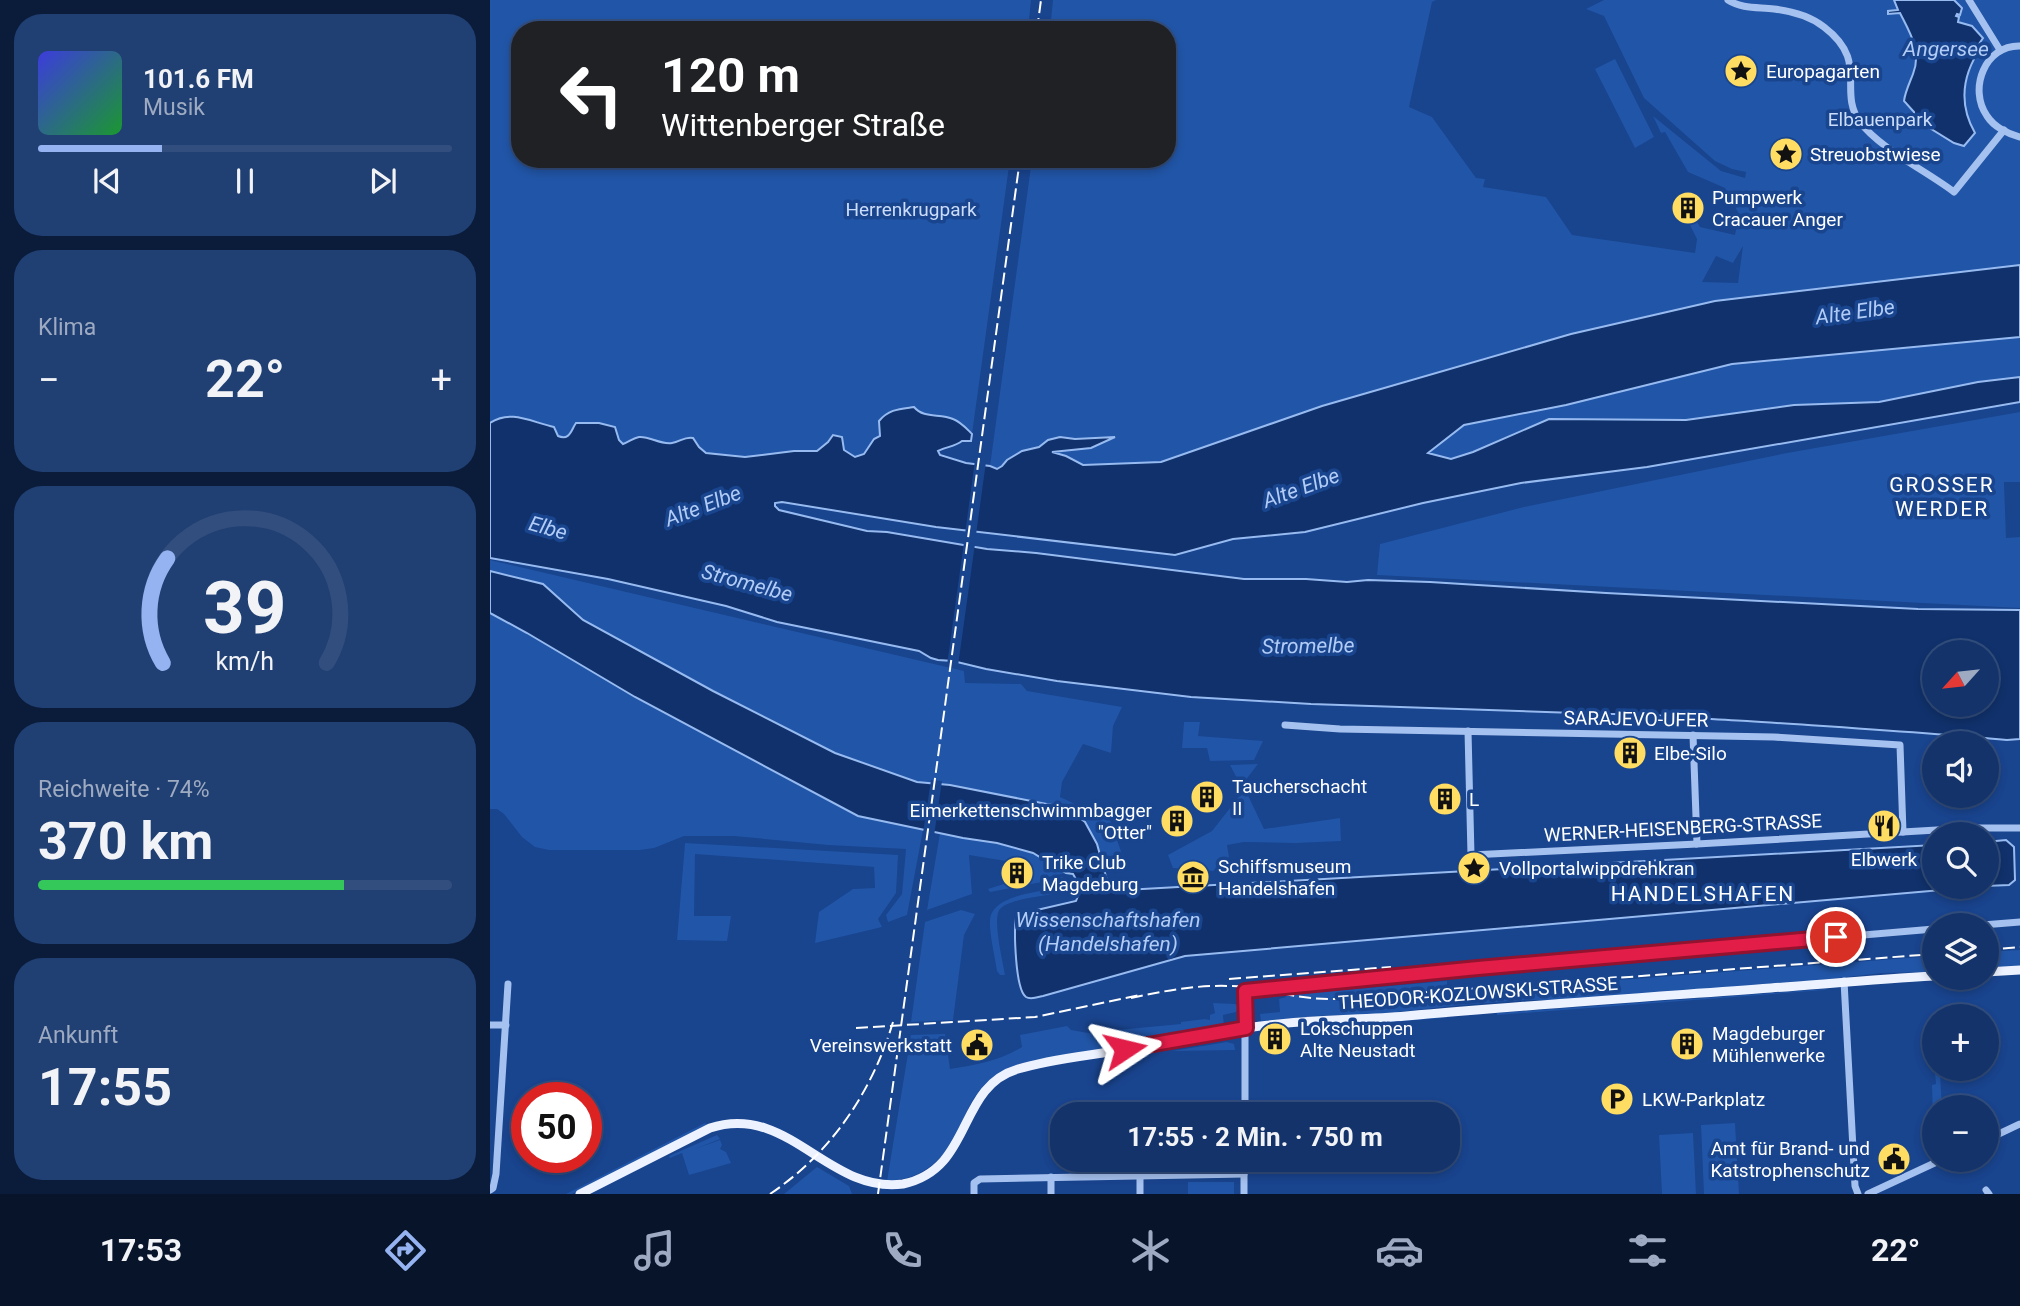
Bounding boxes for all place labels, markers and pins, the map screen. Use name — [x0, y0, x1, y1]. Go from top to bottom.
place icon: Europagarten — [1722, 52, 1760, 90]
place label: Europagarten — [1766, 60, 1880, 83]
place icon: Streuobstwiese — [1767, 135, 1805, 173]
place label: Streuobstwiese — [1810, 143, 1941, 166]
place label: Pumpwerk Cracauer Anger — [1712, 186, 1843, 231]
building icon: Pumpwerk Cracauer Anger — [1669, 189, 1707, 227]
building icon: Elbe-Silo — [1611, 734, 1649, 772]
place label: Elbe-Silo — [1654, 742, 1727, 765]
place label: Taucherschacht II — [1232, 775, 1367, 820]
building icon: Taucherschacht II — [1188, 778, 1226, 816]
building icon: L — [1426, 780, 1464, 818]
place label: L — [1469, 788, 1479, 811]
place label: Eimerkettenschwimmbagger "Otter" — [910, 799, 1153, 844]
building icon: Eimerkettenschwimmbagger "Otter" — [1158, 802, 1196, 840]
restaurant icon: Elbwerk — [1865, 807, 1903, 845]
place label: Elbwerk — [1851, 848, 1918, 871]
place icon: Vollportalwippdrehkran — [1455, 849, 1493, 887]
place label: Trike Club Magdeburg — [1042, 851, 1138, 896]
building icon: Trike Club Magdeburg — [998, 854, 1036, 892]
place label: Schiffsmuseum Handelshafen — [1218, 855, 1351, 900]
place label: Vollportalwippdrehkran — [1499, 857, 1695, 880]
museum icon: Schiffsmuseum Handelshafen — [1174, 858, 1212, 896]
pin — [1806, 907, 1866, 967]
place label: Lokschuppen Alte Neustadt — [1300, 1017, 1415, 1062]
building icon: Lokschuppen Alte Neustadt — [1256, 1020, 1294, 1058]
place label: Magdeburger Mühlenwerke — [1712, 1022, 1826, 1067]
building icon: Magdeburger Mühlenwerke — [1668, 1025, 1706, 1063]
public building icon: Vereinswerkstatt — [958, 1026, 996, 1064]
place label: Vereinswerkstatt — [810, 1034, 952, 1057]
parking icon: LKW-Parkplatz — [1598, 1080, 1636, 1118]
place label: LKW-Parkplatz — [1642, 1088, 1765, 1111]
place label: Amt für Brand- und Katstrophenschutz — [1710, 1137, 1870, 1182]
public building icon: Amt für Brand- und Katstrophenschutz — [1875, 1140, 1913, 1178]

